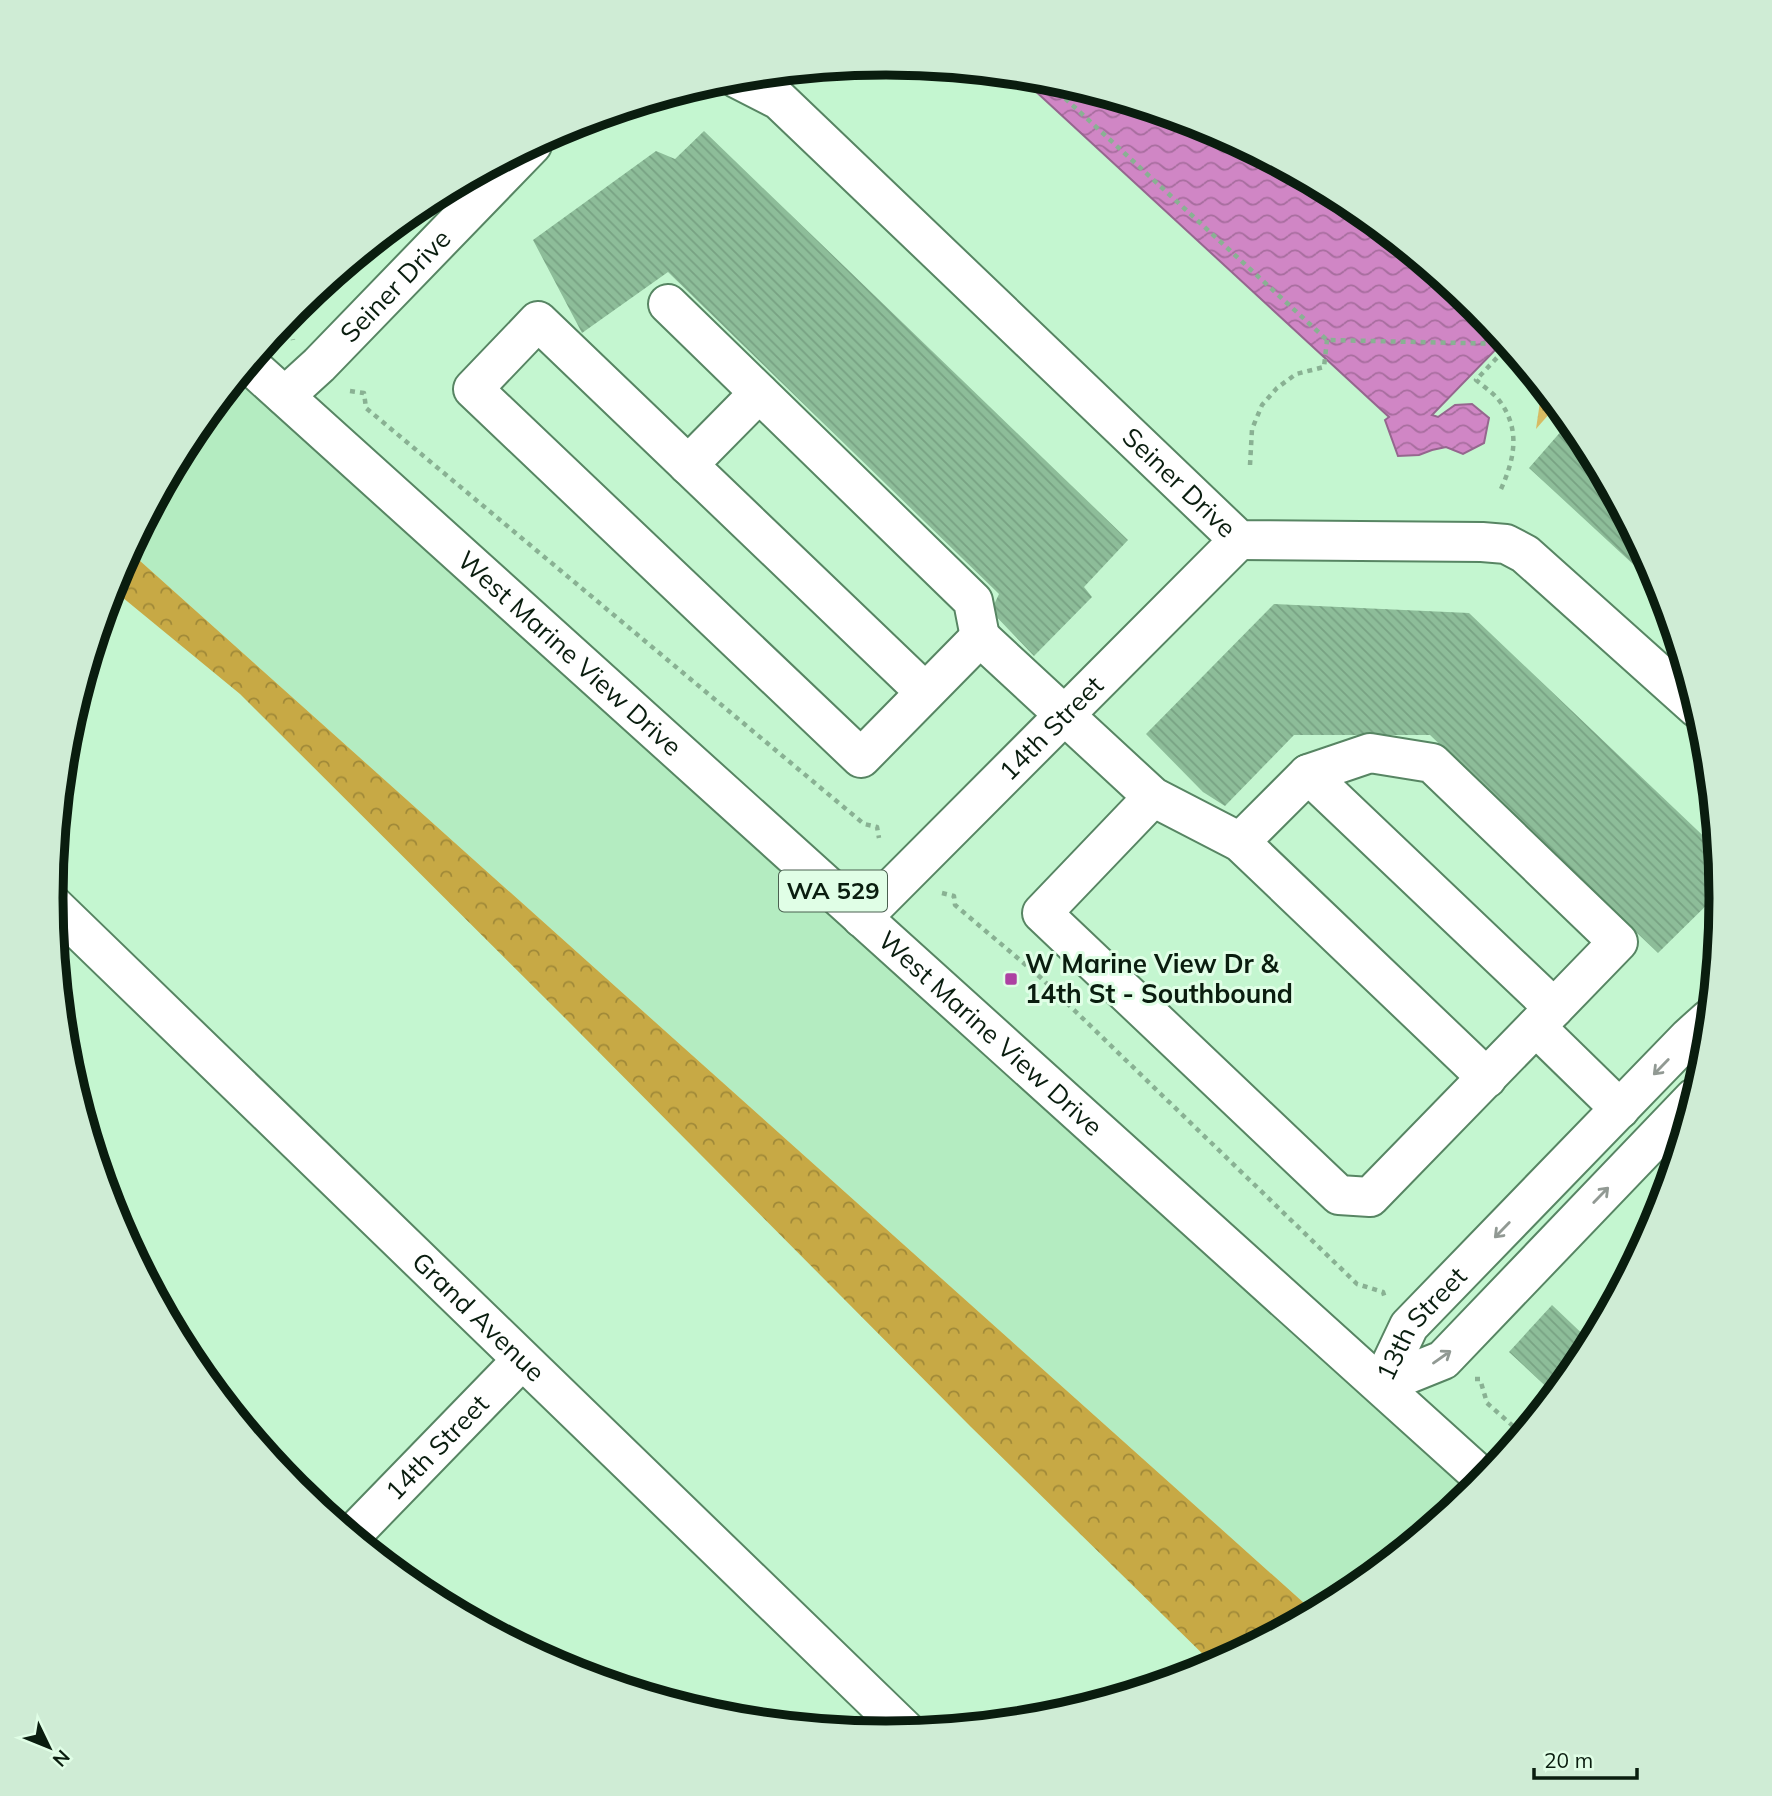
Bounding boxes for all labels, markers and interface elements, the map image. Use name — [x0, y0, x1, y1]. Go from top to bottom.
street label: Seiner Drive — [333, 222, 457, 349]
street label: Seiner Drive — [1116, 420, 1243, 544]
street label: West Marine View Drive — [451, 543, 689, 763]
street label: 14th Street — [992, 669, 1110, 787]
road number: WA 529 — [779, 870, 887, 912]
street label: West Marine View Drive — [872, 923, 1110, 1143]
place label: W Marine View Dr & 14th St - Southbound — [1025, 947, 1293, 1010]
marker: W Marine View Dr & 14th St - Southbound — [1003, 971, 1019, 987]
one-way arrow — [1652, 1058, 1669, 1075]
one-way arrow — [1593, 1187, 1610, 1204]
one-way arrow — [1494, 1221, 1511, 1238]
street label: Grand Avenue — [405, 1245, 552, 1388]
street label: 13th Street — [1369, 1260, 1473, 1386]
one-way arrow — [1432, 1350, 1452, 1365]
street label: 14th Street — [378, 1387, 495, 1507]
north arrow — [14, 1712, 84, 1782]
scale bar — [1534, 1736, 1637, 1780]
text: N — [48, 1745, 75, 1772]
text: 20 m — [1544, 1747, 1593, 1773]

